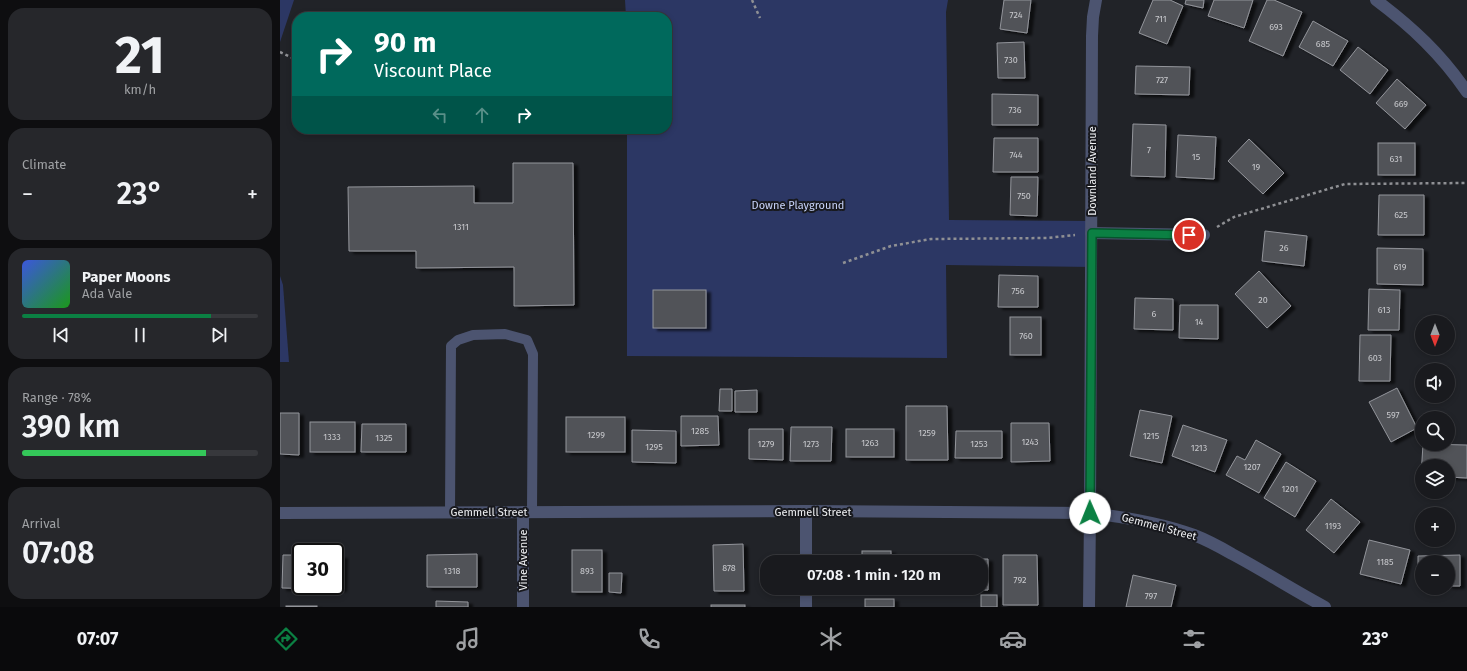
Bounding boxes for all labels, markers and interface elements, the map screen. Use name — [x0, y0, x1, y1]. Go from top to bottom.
house number: 724 — [1010, 10, 1023, 20]
house number: 711 — [1155, 14, 1167, 24]
house number: 693 — [1269, 22, 1283, 32]
text: 21 — [115, 24, 165, 87]
text: 90 m — [374, 26, 436, 59]
icon: right — [308, 28, 360, 80]
house number: 685 — [1316, 39, 1331, 49]
house number: 730 — [1004, 55, 1018, 65]
text: Viscount Place — [374, 60, 492, 82]
house number: 727 — [1156, 75, 1168, 85]
text: km/h — [124, 82, 156, 97]
house number: 669 — [1394, 99, 1408, 109]
icon: left — [429, 104, 451, 126]
icon: ahead — [471, 104, 493, 126]
icon: right — [513, 104, 535, 126]
house number: 736 — [1008, 105, 1022, 115]
street label: Downland Avenue — [1086, 126, 1099, 216]
house number: 7 — [1147, 145, 1151, 155]
house number: 744 — [1009, 150, 1023, 160]
house number: 15 — [1192, 152, 1201, 162]
house number: 631 — [1390, 154, 1402, 164]
text: Climate — [22, 157, 66, 172]
house number: 19 — [1252, 162, 1261, 172]
text: 23° — [117, 176, 163, 212]
text: − — [22, 181, 33, 208]
text: + — [247, 181, 258, 208]
house number: 750 — [1017, 191, 1031, 201]
park label: Downe Playground — [752, 199, 844, 212]
house number: 625 — [1394, 210, 1408, 220]
pin — [1172, 218, 1206, 252]
house number: 1311 — [453, 222, 469, 232]
icon: arrive — [1178, 224, 1200, 246]
house number: 26 — [1279, 243, 1289, 253]
house number: 619 — [1394, 262, 1407, 272]
text: Paper Moons — [82, 268, 170, 286]
text: Ada Vale — [82, 286, 132, 301]
house number: 756 — [1011, 286, 1025, 296]
house number: 20 — [1258, 295, 1268, 305]
house number: 613 — [1378, 305, 1390, 315]
house number: 6 — [1152, 309, 1157, 319]
north arrow — [1415, 315, 1455, 355]
map controls — [1415, 315, 1455, 595]
house number: 14 — [1195, 317, 1204, 327]
icon: previous — [50, 324, 72, 346]
icon: pause — [129, 324, 151, 346]
icon: next — [208, 324, 230, 346]
house number: 760 — [1019, 331, 1033, 341]
house number: 603 — [1368, 353, 1382, 363]
button: sound — [1415, 363, 1455, 403]
text: Range · 78% — [22, 390, 92, 405]
text: 390 km — [22, 409, 120, 445]
house number: 597 — [1387, 410, 1399, 420]
button: search — [1415, 411, 1455, 451]
house number: 1285 — [691, 426, 709, 436]
house number: 1259 — [918, 428, 936, 438]
house number: 1299 — [587, 430, 605, 440]
house number: 1215 — [1143, 431, 1160, 441]
house number: 1333 — [323, 432, 341, 442]
house number: 1325 — [375, 433, 393, 443]
house number: 1243 — [1021, 437, 1039, 447]
house number: 1263 — [861, 438, 879, 448]
house number: 1279 — [758, 439, 775, 449]
house number: 1273 — [803, 439, 819, 449]
house number: 1253 — [970, 439, 988, 449]
house number: 1295 — [645, 442, 663, 452]
house number: 1213 — [1191, 443, 1207, 453]
button: layers — [1415, 459, 1455, 499]
house number: 1207 — [1243, 462, 1261, 472]
house number: 1201 — [1281, 484, 1299, 494]
position arrow — [1069, 492, 1111, 534]
street label: Gemmell Street — [451, 506, 528, 519]
street label: Gemmell Street — [775, 506, 852, 519]
button: + — [1415, 507, 1455, 547]
street label: Gemmell Street — [1120, 511, 1198, 543]
text: Arrival — [22, 516, 60, 531]
house number: 1193 — [1325, 521, 1341, 531]
street label: Vine Avenue — [517, 529, 530, 591]
text: 07:08 — [22, 535, 94, 571]
speed limit sign: 30 — [292, 543, 344, 595]
button: − — [1415, 555, 1455, 595]
house number: 1185 — [1376, 557, 1394, 567]
house number: 878 — [722, 563, 736, 573]
house number: 1318 — [443, 566, 461, 576]
house number: 893 — [580, 566, 594, 576]
text: 07:08 · 1 min · 120 m — [807, 566, 941, 584]
house number: 792 — [1014, 575, 1026, 585]
house number: 797 — [1145, 591, 1157, 601]
icon: directions — [272, 625, 300, 653]
icon: music — [454, 625, 482, 653]
icon: phone — [635, 625, 663, 653]
icon: climate — [817, 625, 845, 653]
icon: car — [999, 625, 1027, 653]
icon: filters — [1180, 625, 1208, 653]
text: 07:07 — [77, 628, 118, 650]
text: 23° — [1362, 628, 1390, 650]

